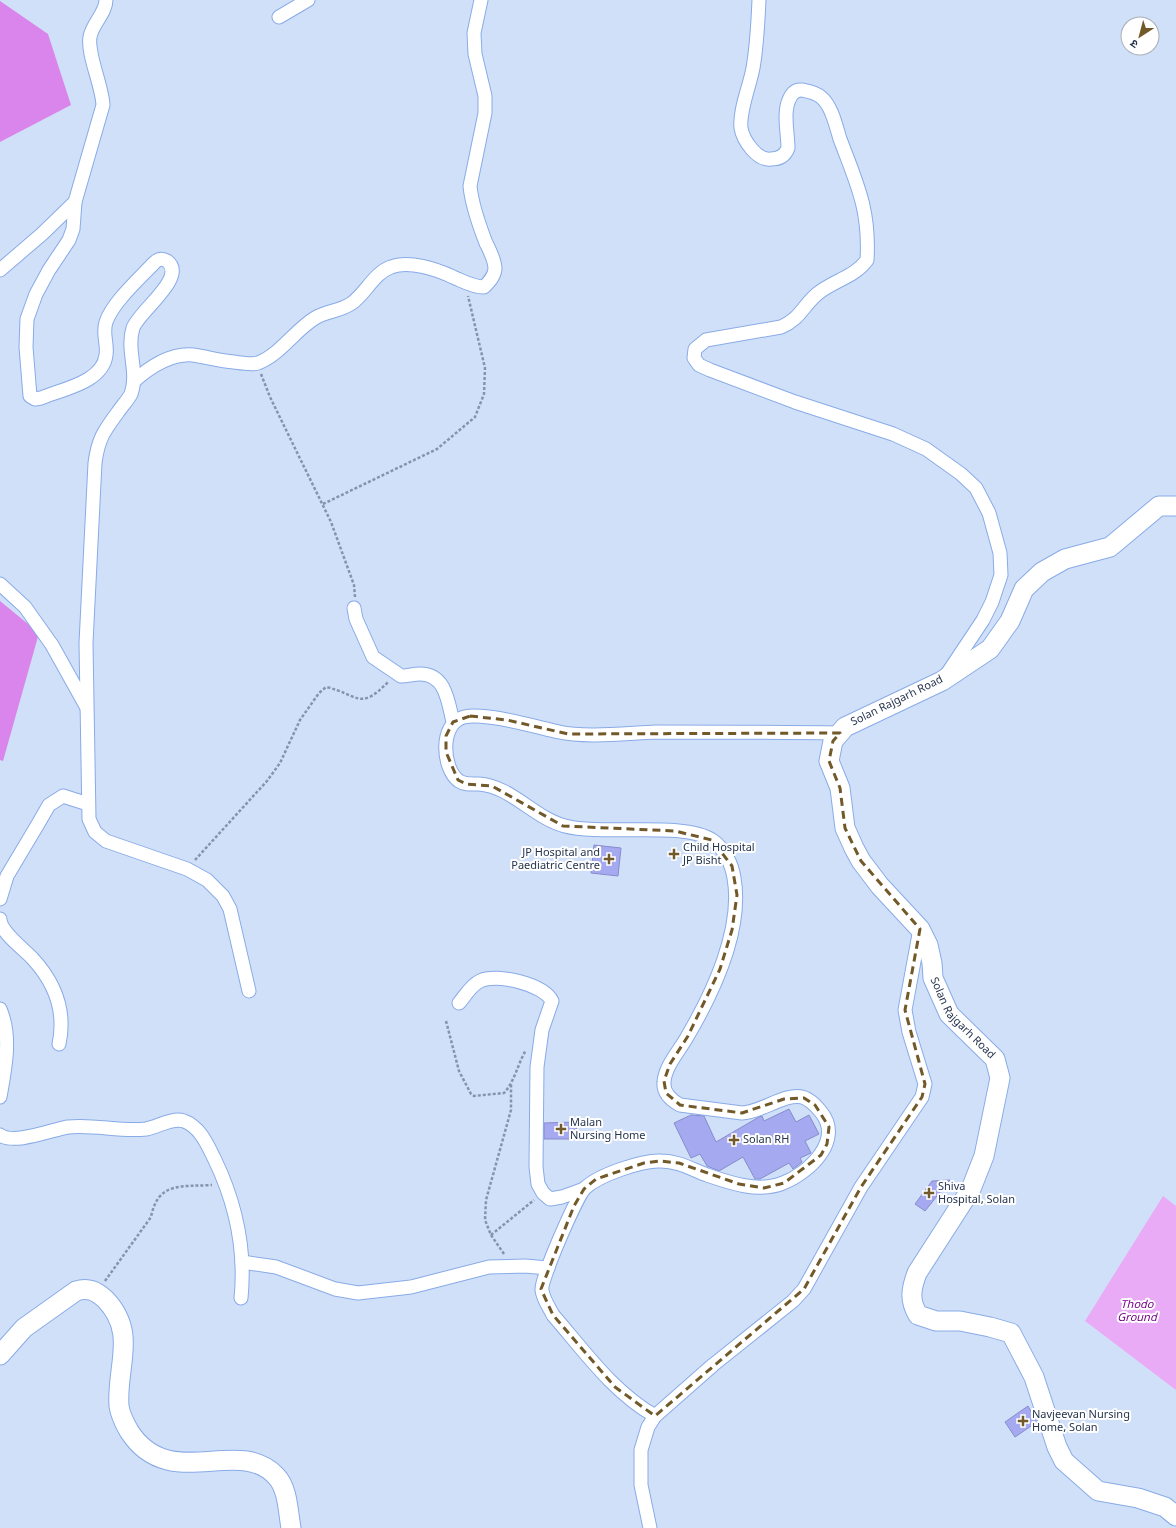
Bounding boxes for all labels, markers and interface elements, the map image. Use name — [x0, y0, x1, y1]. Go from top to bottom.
north arrow — [1120, 16, 1160, 56]
text: उ — [1128, 35, 1141, 51]
street label: Solan Rajgarh Road — [849, 673, 945, 729]
place label: Child Hospital JP Bisht — [682, 841, 755, 868]
place label: JP Hospital and Paediatric Centre — [511, 846, 600, 873]
marker: Child Hospital JP Bisht — [668, 848, 680, 860]
marker: JP Hospital and Paediatric Centre — [603, 853, 615, 865]
street label: Solan Rajgarh Road — [927, 975, 998, 1062]
place label: Malan Nursing Home — [570, 1116, 646, 1143]
marker: Malan Nursing Home — [555, 1123, 567, 1135]
place label: Solan RH — [743, 1133, 789, 1147]
marker: Solan RH — [728, 1134, 740, 1146]
place label: Shiva Hospital, Solan — [938, 1180, 1015, 1207]
marker: Shiva Hospital, Solan — [923, 1187, 935, 1199]
park label: Thodo Ground — [1117, 1298, 1158, 1325]
place label: Navjeevan Nursing Home, Solan — [1032, 1408, 1130, 1435]
marker: Navjeevan Nursing Home, Solan — [1017, 1415, 1029, 1427]

